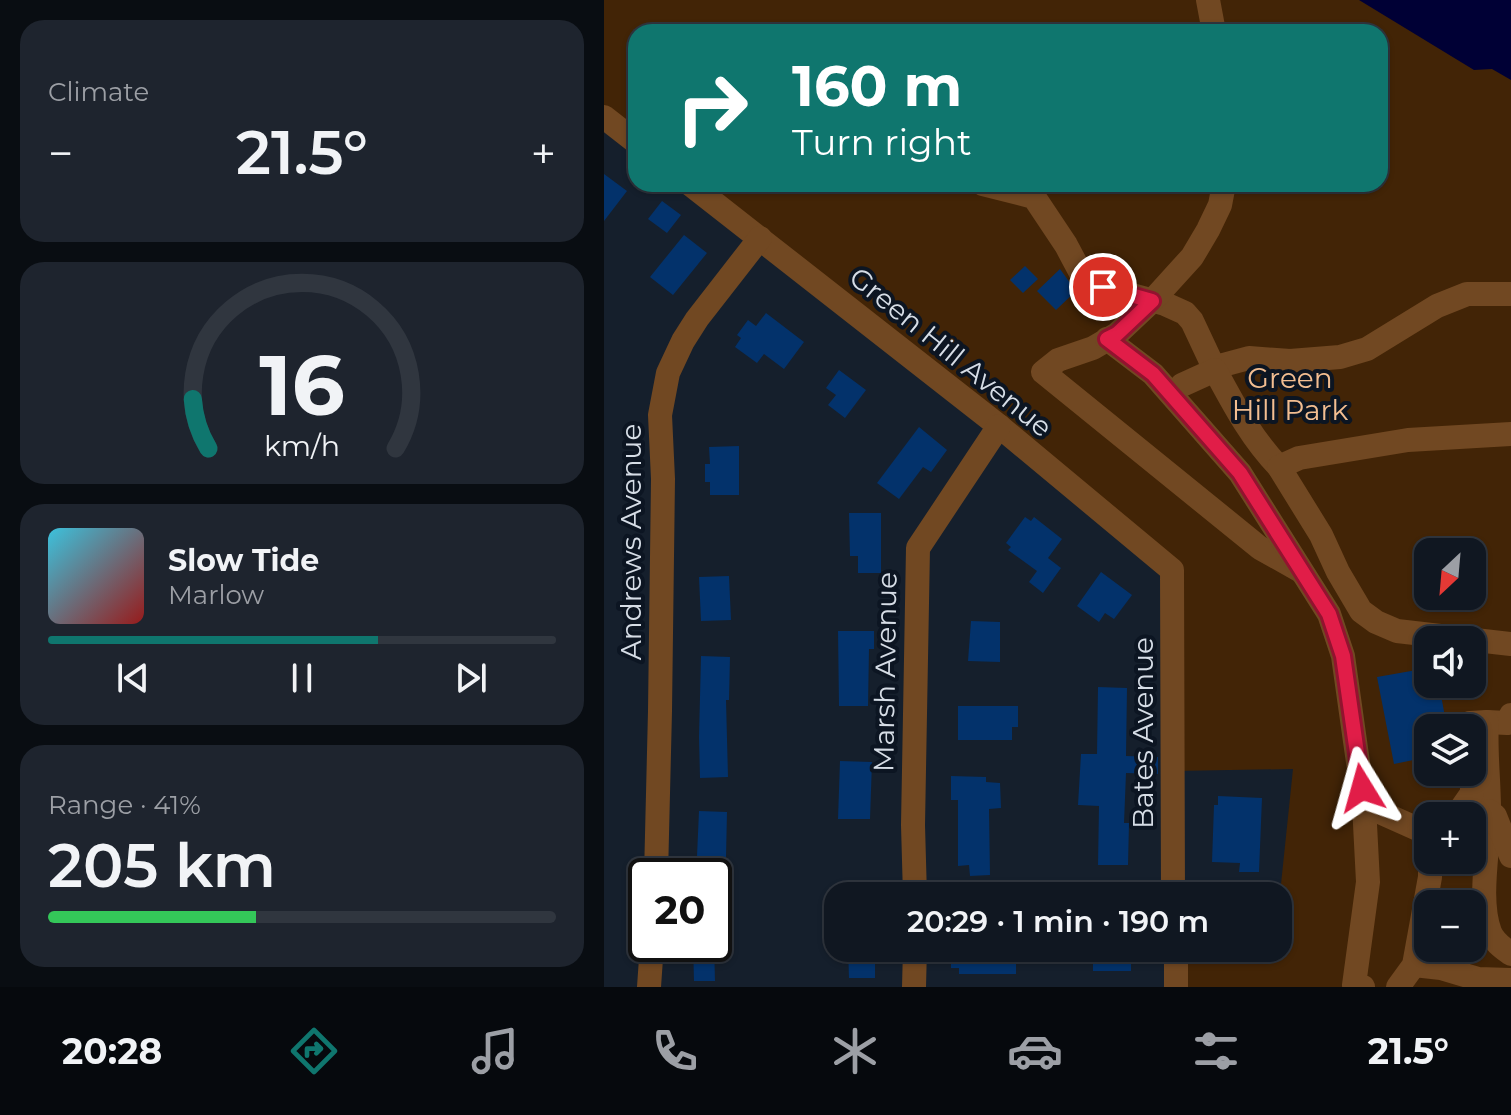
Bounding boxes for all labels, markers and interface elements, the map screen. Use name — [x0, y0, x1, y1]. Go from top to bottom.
text: 160 m — [792, 52, 962, 120]
icon: right — [660, 56, 764, 160]
text: Climate — [48, 76, 149, 108]
text: 21.5° — [236, 116, 368, 189]
text: Turn right — [792, 120, 972, 164]
text: − — [48, 126, 73, 180]
text: + — [531, 126, 556, 180]
pin — [1069, 253, 1137, 321]
street label: Green Hill Avenue — [843, 260, 1059, 444]
icon: arrive — [1081, 265, 1125, 309]
text: 16 — [259, 333, 345, 435]
park label: Green Hill Park — [1232, 361, 1349, 427]
street label: Andrews Avenue — [614, 424, 648, 660]
text: km/h — [264, 428, 340, 463]
north arrow — [1414, 538, 1486, 610]
map controls — [1414, 538, 1486, 962]
text: Slow Tide — [168, 542, 319, 579]
street label: Marsh Avenue — [866, 572, 904, 772]
text: Marlow — [168, 579, 264, 611]
button: sound — [1414, 626, 1486, 698]
street label: Bates Avenue — [1126, 637, 1160, 829]
icon: previous — [111, 656, 155, 700]
icon: pause — [280, 656, 324, 700]
icon: next — [449, 656, 493, 700]
button: layers — [1414, 714, 1486, 786]
position arrow — [1320, 746, 1404, 830]
text: Range · 41% — [48, 789, 201, 821]
button: + — [1414, 802, 1486, 874]
text: 205 km — [48, 829, 276, 902]
speed limit sign: 20 — [628, 858, 732, 962]
button: − — [1414, 890, 1486, 962]
text: 20:29 · 1 min · 190 m — [907, 903, 1209, 940]
icon: directions — [286, 1023, 342, 1079]
icon: music — [467, 1023, 523, 1079]
icon: phone — [647, 1023, 703, 1079]
icon: climate — [827, 1023, 883, 1079]
icon: car — [1007, 1023, 1063, 1079]
icon: filters — [1188, 1023, 1244, 1079]
text: 20:28 — [62, 1029, 162, 1073]
text: 21.5° — [1368, 1029, 1449, 1073]

